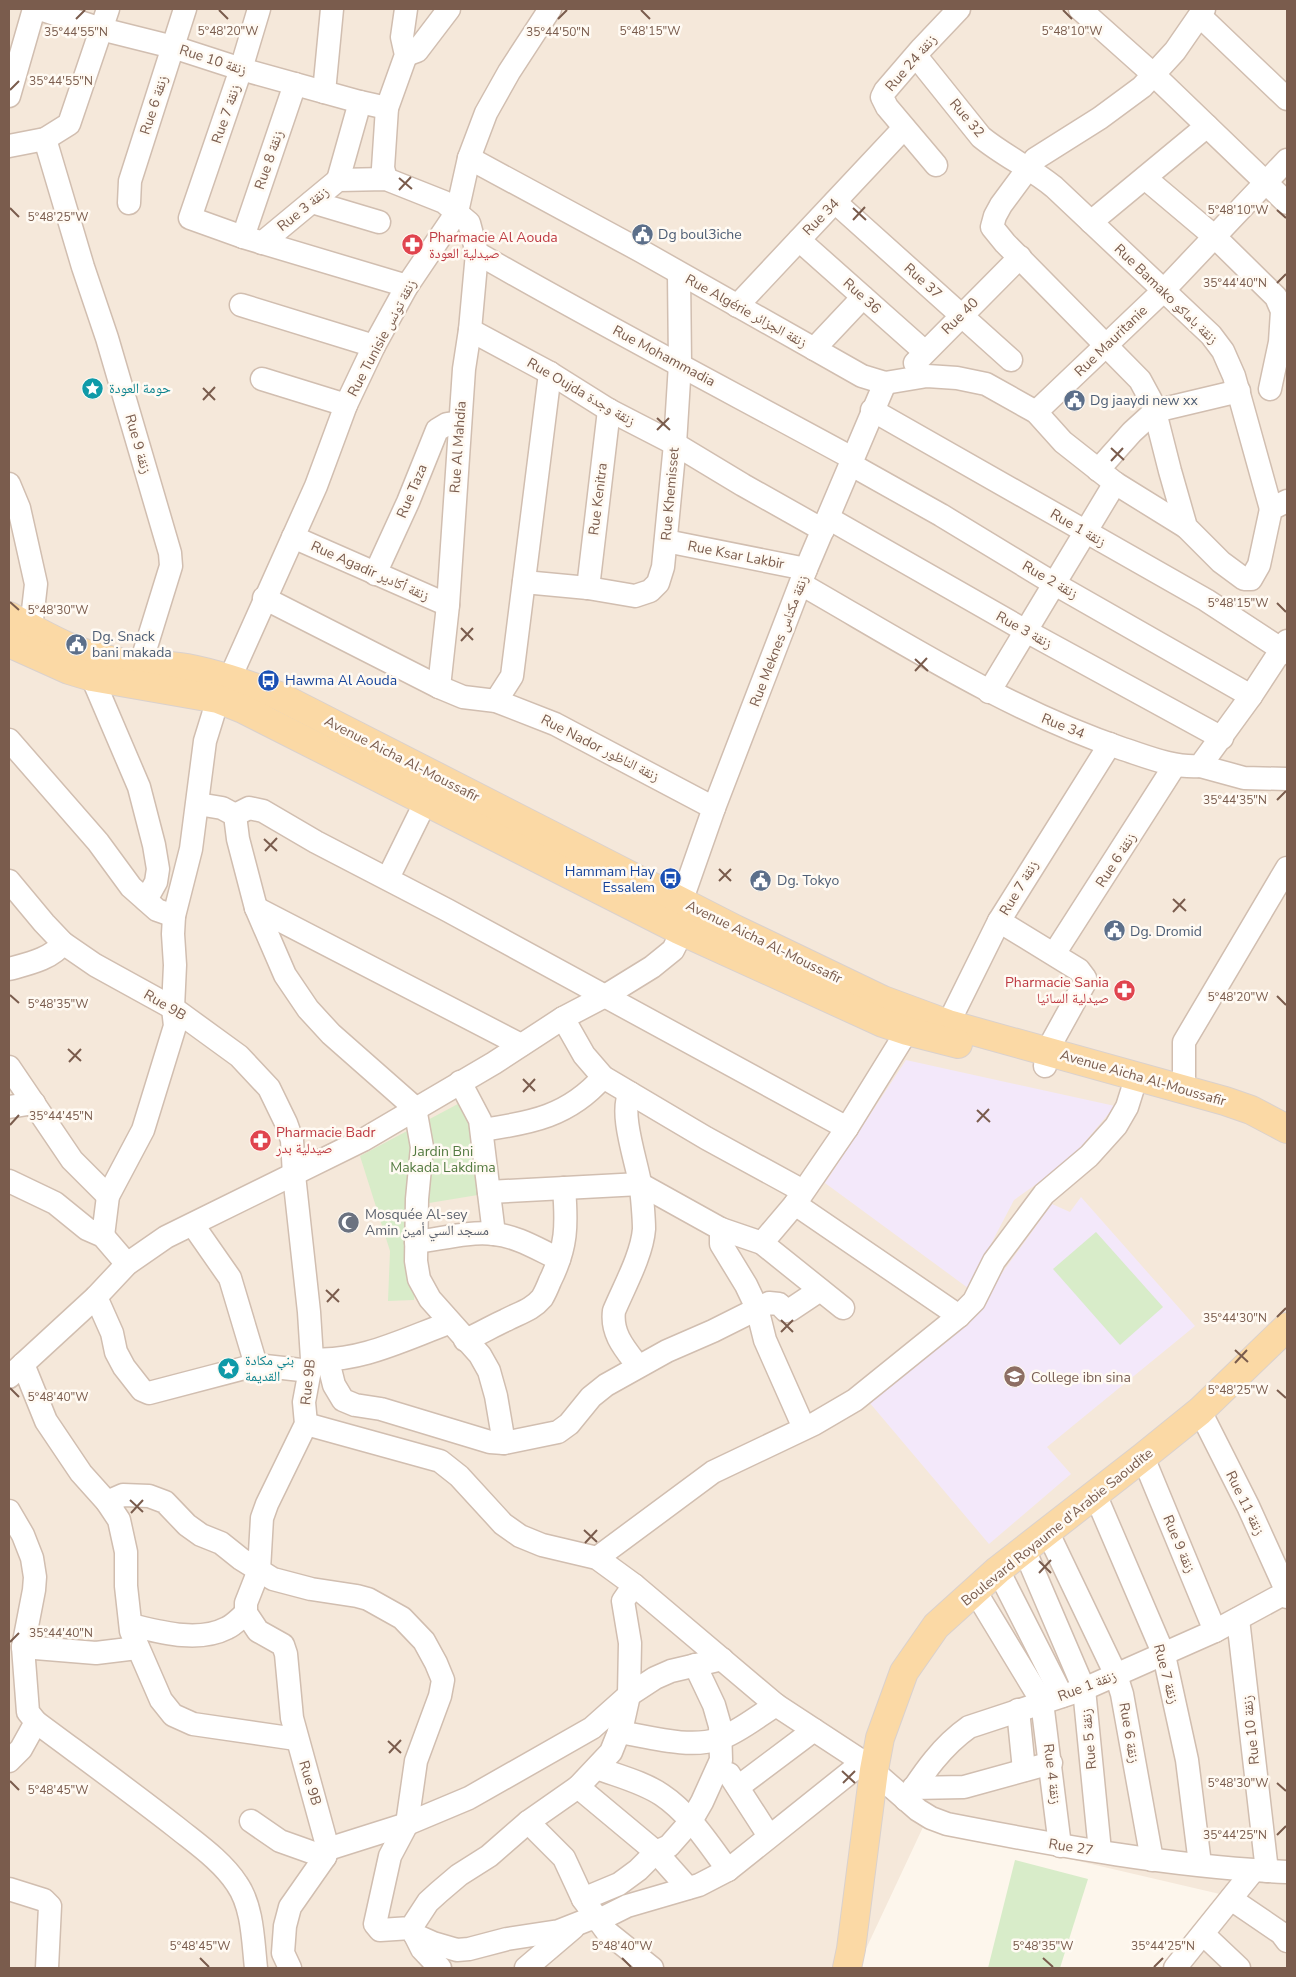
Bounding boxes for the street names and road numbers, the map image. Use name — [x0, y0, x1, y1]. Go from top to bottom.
street label: Rue 24 زنقة — [881, 30, 941, 96]
street label: Rue 10 زنقة — [177, 40, 249, 80]
street label: Rue 6 زنقة — [135, 73, 173, 137]
street label: Rue 7 زنقة — [207, 82, 245, 146]
street label: Rue 32 — [945, 95, 989, 141]
street label: Rue 8 زنقة — [250, 128, 288, 192]
street label: Rue 3 زنقة — [273, 182, 333, 236]
street label: Rue 34 — [799, 194, 843, 240]
street label: Rue Bamako زنقة باماكو — [1110, 240, 1222, 348]
street label: Rue 37 — [900, 259, 946, 303]
street label: Rue Algérie زنقة الجزائر — [682, 270, 810, 352]
street label: Rue 36 — [839, 274, 885, 318]
street label: Rue Tunisie زنقة تونس — [343, 276, 421, 400]
street label: Rue 40 — [937, 293, 983, 339]
street label: Rue Mauritanie — [1070, 301, 1152, 381]
street label: Rue Mohammadia — [609, 321, 719, 391]
street label: Rue Oujda زنقة وجدة — [524, 353, 638, 431]
street label: Rue Al Mahdia — [445, 400, 471, 494]
street label: Rue 9 زنقة — [120, 412, 156, 476]
street label: Rue Khemisset — [656, 447, 684, 541]
street label: Rue Taza — [392, 461, 432, 521]
street label: Rue Kenitra — [584, 462, 612, 536]
street label: Rue 1 زنقة — [1047, 504, 1109, 552]
street label: Rue Agadir زنقة أكادير — [308, 536, 432, 606]
street label: Rue Ksar Lakbir — [686, 536, 786, 574]
street label: Rue 2 زنقة — [1019, 556, 1081, 604]
street label: Rue Meknes زنقة مكناس — [745, 572, 813, 710]
street label: Rue 3 زنقة — [993, 607, 1055, 653]
street label: Rue 34 — [1039, 709, 1087, 743]
street label: Rue Nador زنقة الناظور — [538, 710, 662, 786]
street label: Avenue Aicha Al-Moussafir — [321, 712, 483, 806]
street label: Rue 6 زنقة — [1091, 829, 1141, 891]
street label: Rue 7 زنقة — [995, 857, 1043, 919]
street label: Avenue Aicha Al-Moussafir — [683, 896, 845, 988]
street label: Rue 9B — [140, 985, 190, 1025]
street label: Avenue Aicha Al-Moussafir — [1058, 1045, 1228, 1111]
street label: Rue 9B — [296, 1358, 320, 1406]
street label: Boulevard Royaume d'Arabie Saoudite — [957, 1444, 1157, 1610]
street label: Rue 11 زنقة — [1221, 1468, 1269, 1538]
street label: Rue 9 زنقة — [1158, 1512, 1200, 1576]
street label: Rue 7 زنقة — [1149, 1642, 1183, 1706]
street label: Rue 1 زنقة — [1055, 1666, 1119, 1706]
street label: Rue 10 زنقة — [1238, 1694, 1264, 1766]
street label: Rue 6 زنقة — [1114, 1701, 1144, 1765]
street label: Rue 5 زنقة — [1077, 1708, 1101, 1770]
street label: Rue 4 زنقة — [1039, 1742, 1065, 1806]
street label: Rue 9B — [294, 1758, 326, 1808]
street label: Rue 27 — [1047, 1834, 1095, 1860]

